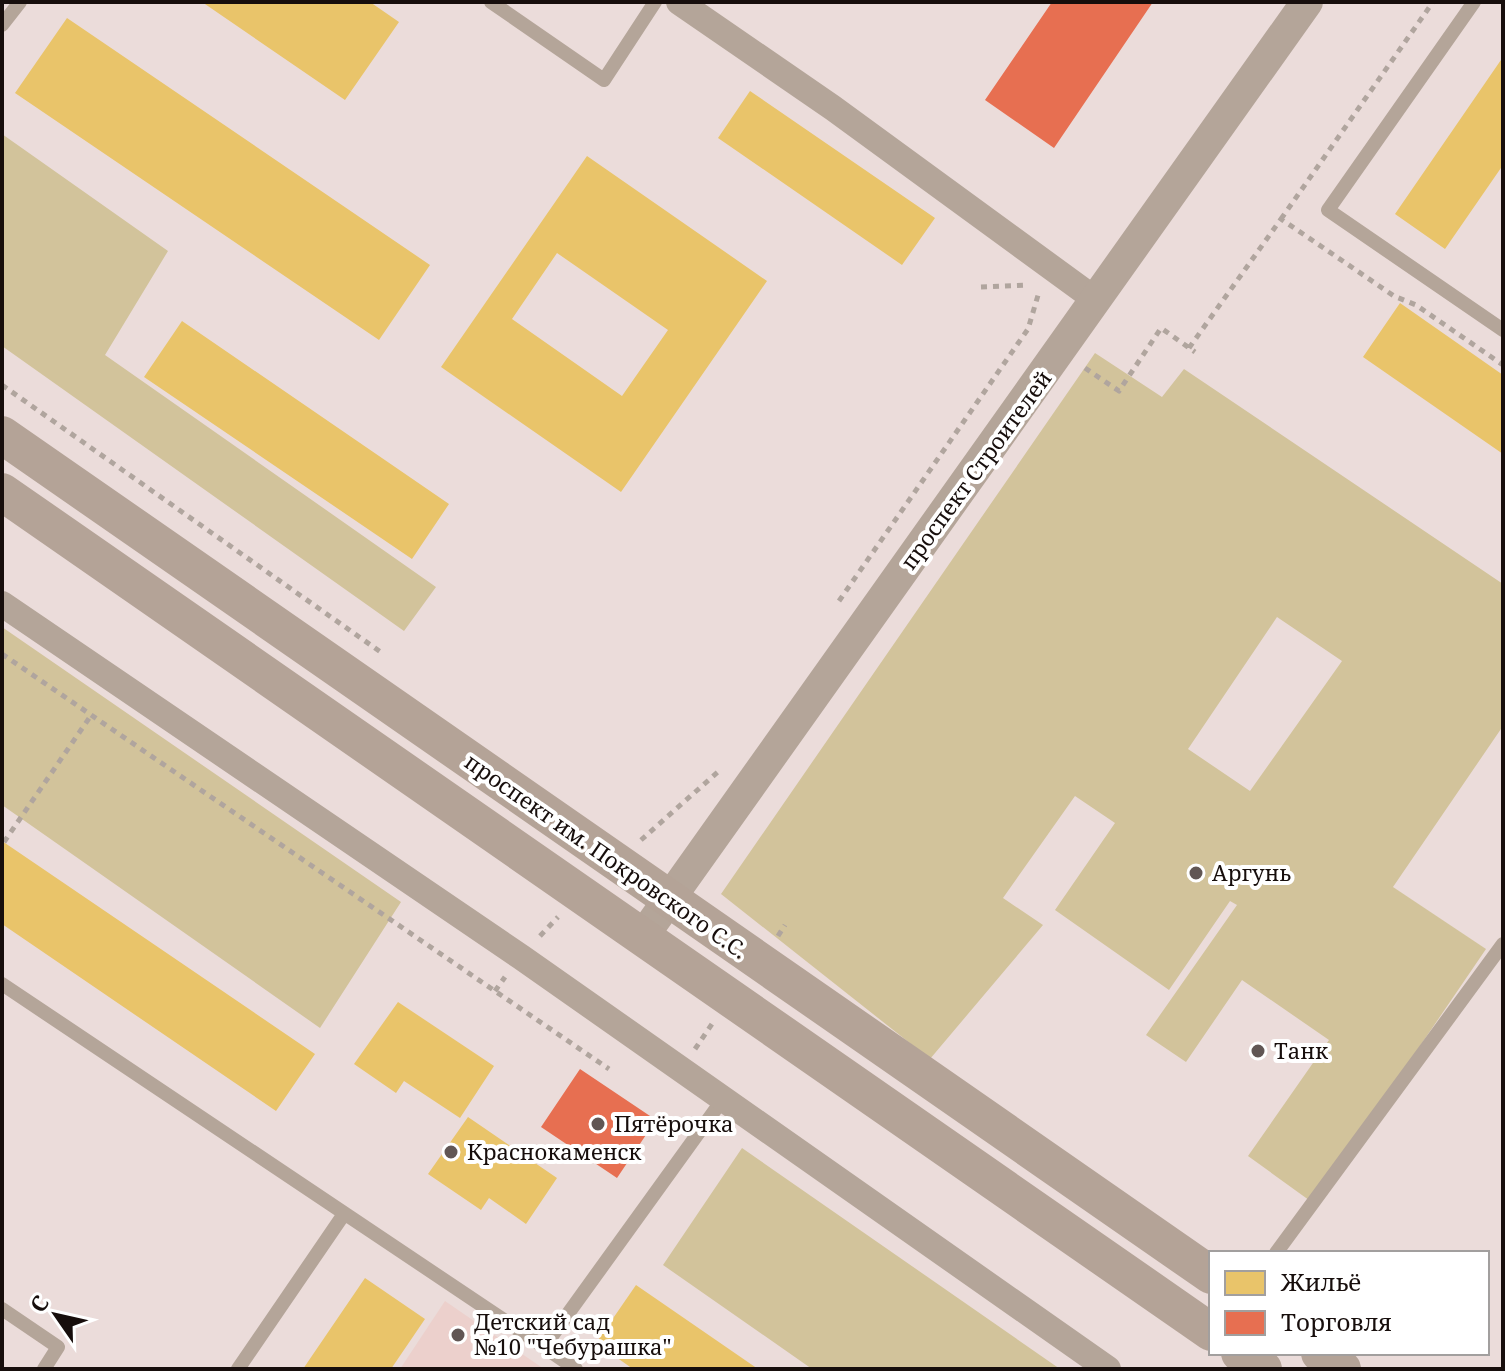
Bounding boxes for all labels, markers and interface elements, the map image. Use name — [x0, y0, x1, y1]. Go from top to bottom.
street label: проспект Строителей — [893, 364, 1058, 575]
street label: проспект им. Покровского С.С. — [459, 746, 754, 964]
place label: Аргунь — [1212, 857, 1291, 887]
marker: Аргунь — [1187, 864, 1205, 882]
place label: Танк — [1274, 1035, 1329, 1065]
marker: Танк — [1249, 1042, 1267, 1060]
place label: Пятёрочка — [614, 1108, 733, 1138]
marker: Пятёрочка — [589, 1115, 607, 1133]
place label: Краснокаменск — [467, 1136, 642, 1166]
marker: Краснокаменск — [442, 1143, 460, 1161]
legend — [1209, 1251, 1489, 1355]
text: Жильё — [1280, 1265, 1361, 1298]
north arrow — [16, 1275, 96, 1355]
text: С — [22, 1289, 55, 1318]
text: Торговля — [1281, 1305, 1392, 1338]
place label: Детский сад №10 "Чебурашка" — [474, 1306, 671, 1361]
marker: Детский сад №10 "Чебурашка" — [449, 1326, 467, 1344]

